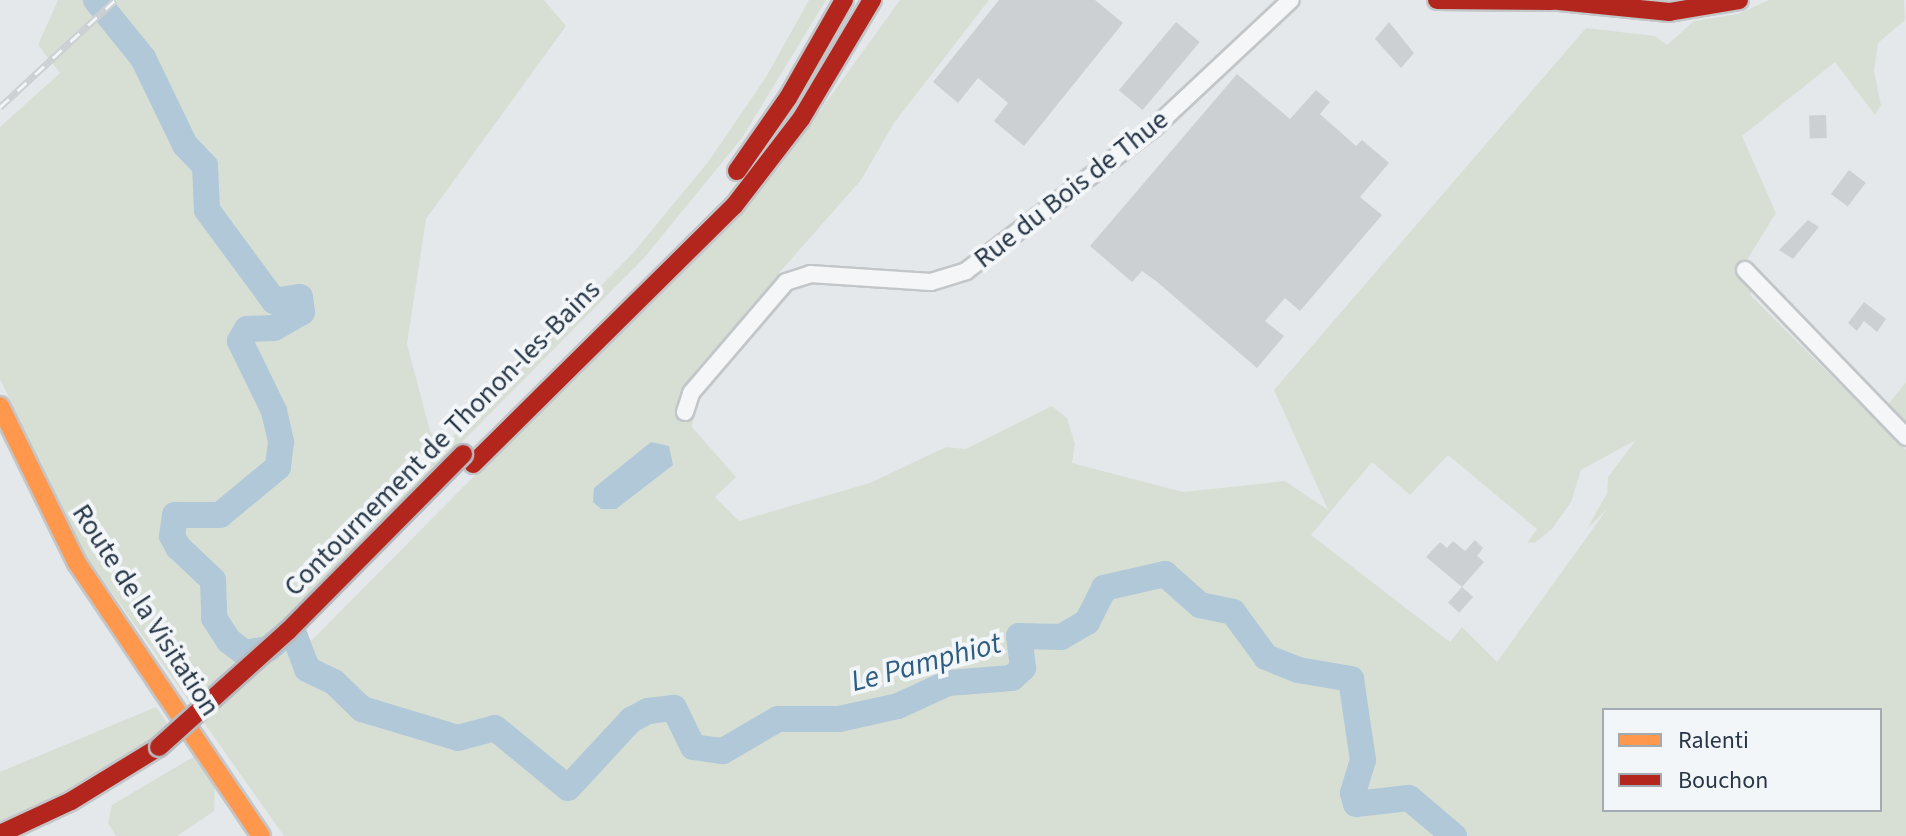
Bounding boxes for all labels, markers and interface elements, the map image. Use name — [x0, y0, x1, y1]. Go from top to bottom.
street label: Rue du Bois de Thue — [967, 103, 1175, 275]
street label: Contournement de Thonon-les-Bains — [277, 273, 607, 603]
street label: Route de la Visitation — [65, 498, 227, 722]
water label: Le Pamphiot — [847, 626, 1005, 700]
legend — [1602, 708, 1882, 812]
text: Ralenti — [1678, 723, 1749, 758]
text: Bouchon — [1678, 763, 1768, 798]

